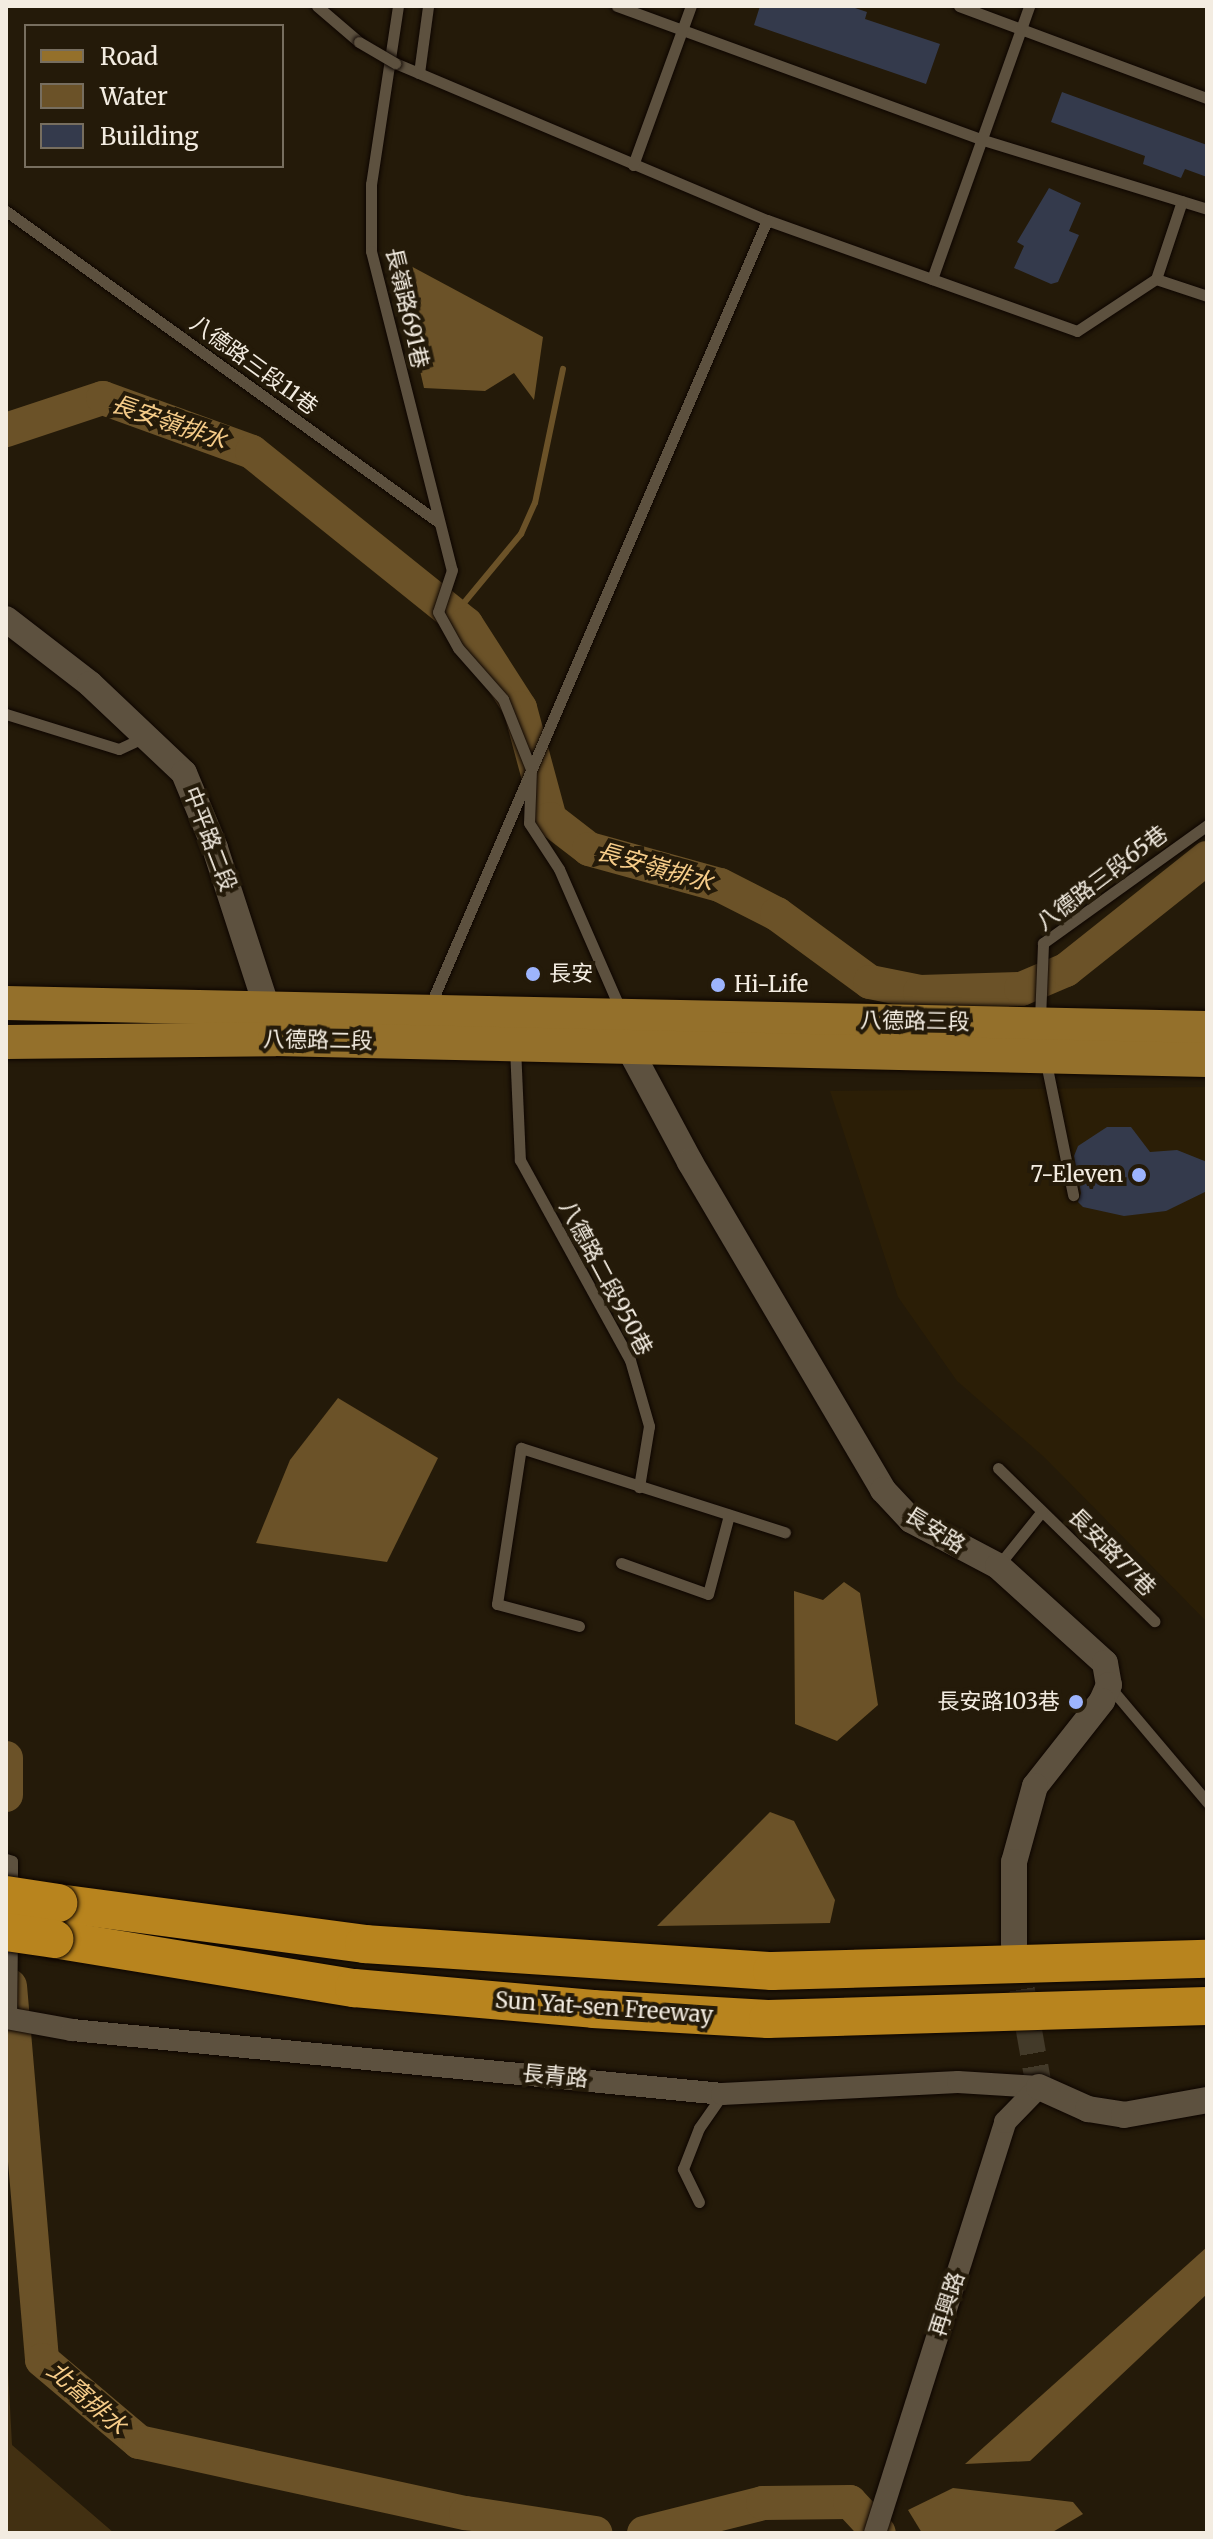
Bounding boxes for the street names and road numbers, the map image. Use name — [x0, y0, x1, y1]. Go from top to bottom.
street label: 長嶺路691巷 — [380, 245, 434, 371]
street label: 八德路三段11巷 — [185, 310, 323, 420]
street label: 中平路二段 — [178, 783, 242, 895]
street label: 八德路三段65巷 — [1031, 820, 1173, 936]
street label: 八德路三段 — [860, 1007, 970, 1035]
street label: 八德路二段 — [263, 1026, 373, 1054]
street label: 八德路二段950巷 — [554, 1196, 658, 1360]
street label: 長安路 — [900, 1501, 970, 1559]
street label: 長安路77巷 — [1063, 1503, 1161, 1601]
street label: Sun Yat-sen Freeway — [494, 1987, 714, 2029]
street label: 長青路 — [521, 2060, 589, 2092]
street label: 再興路 — [924, 2269, 970, 2339]

